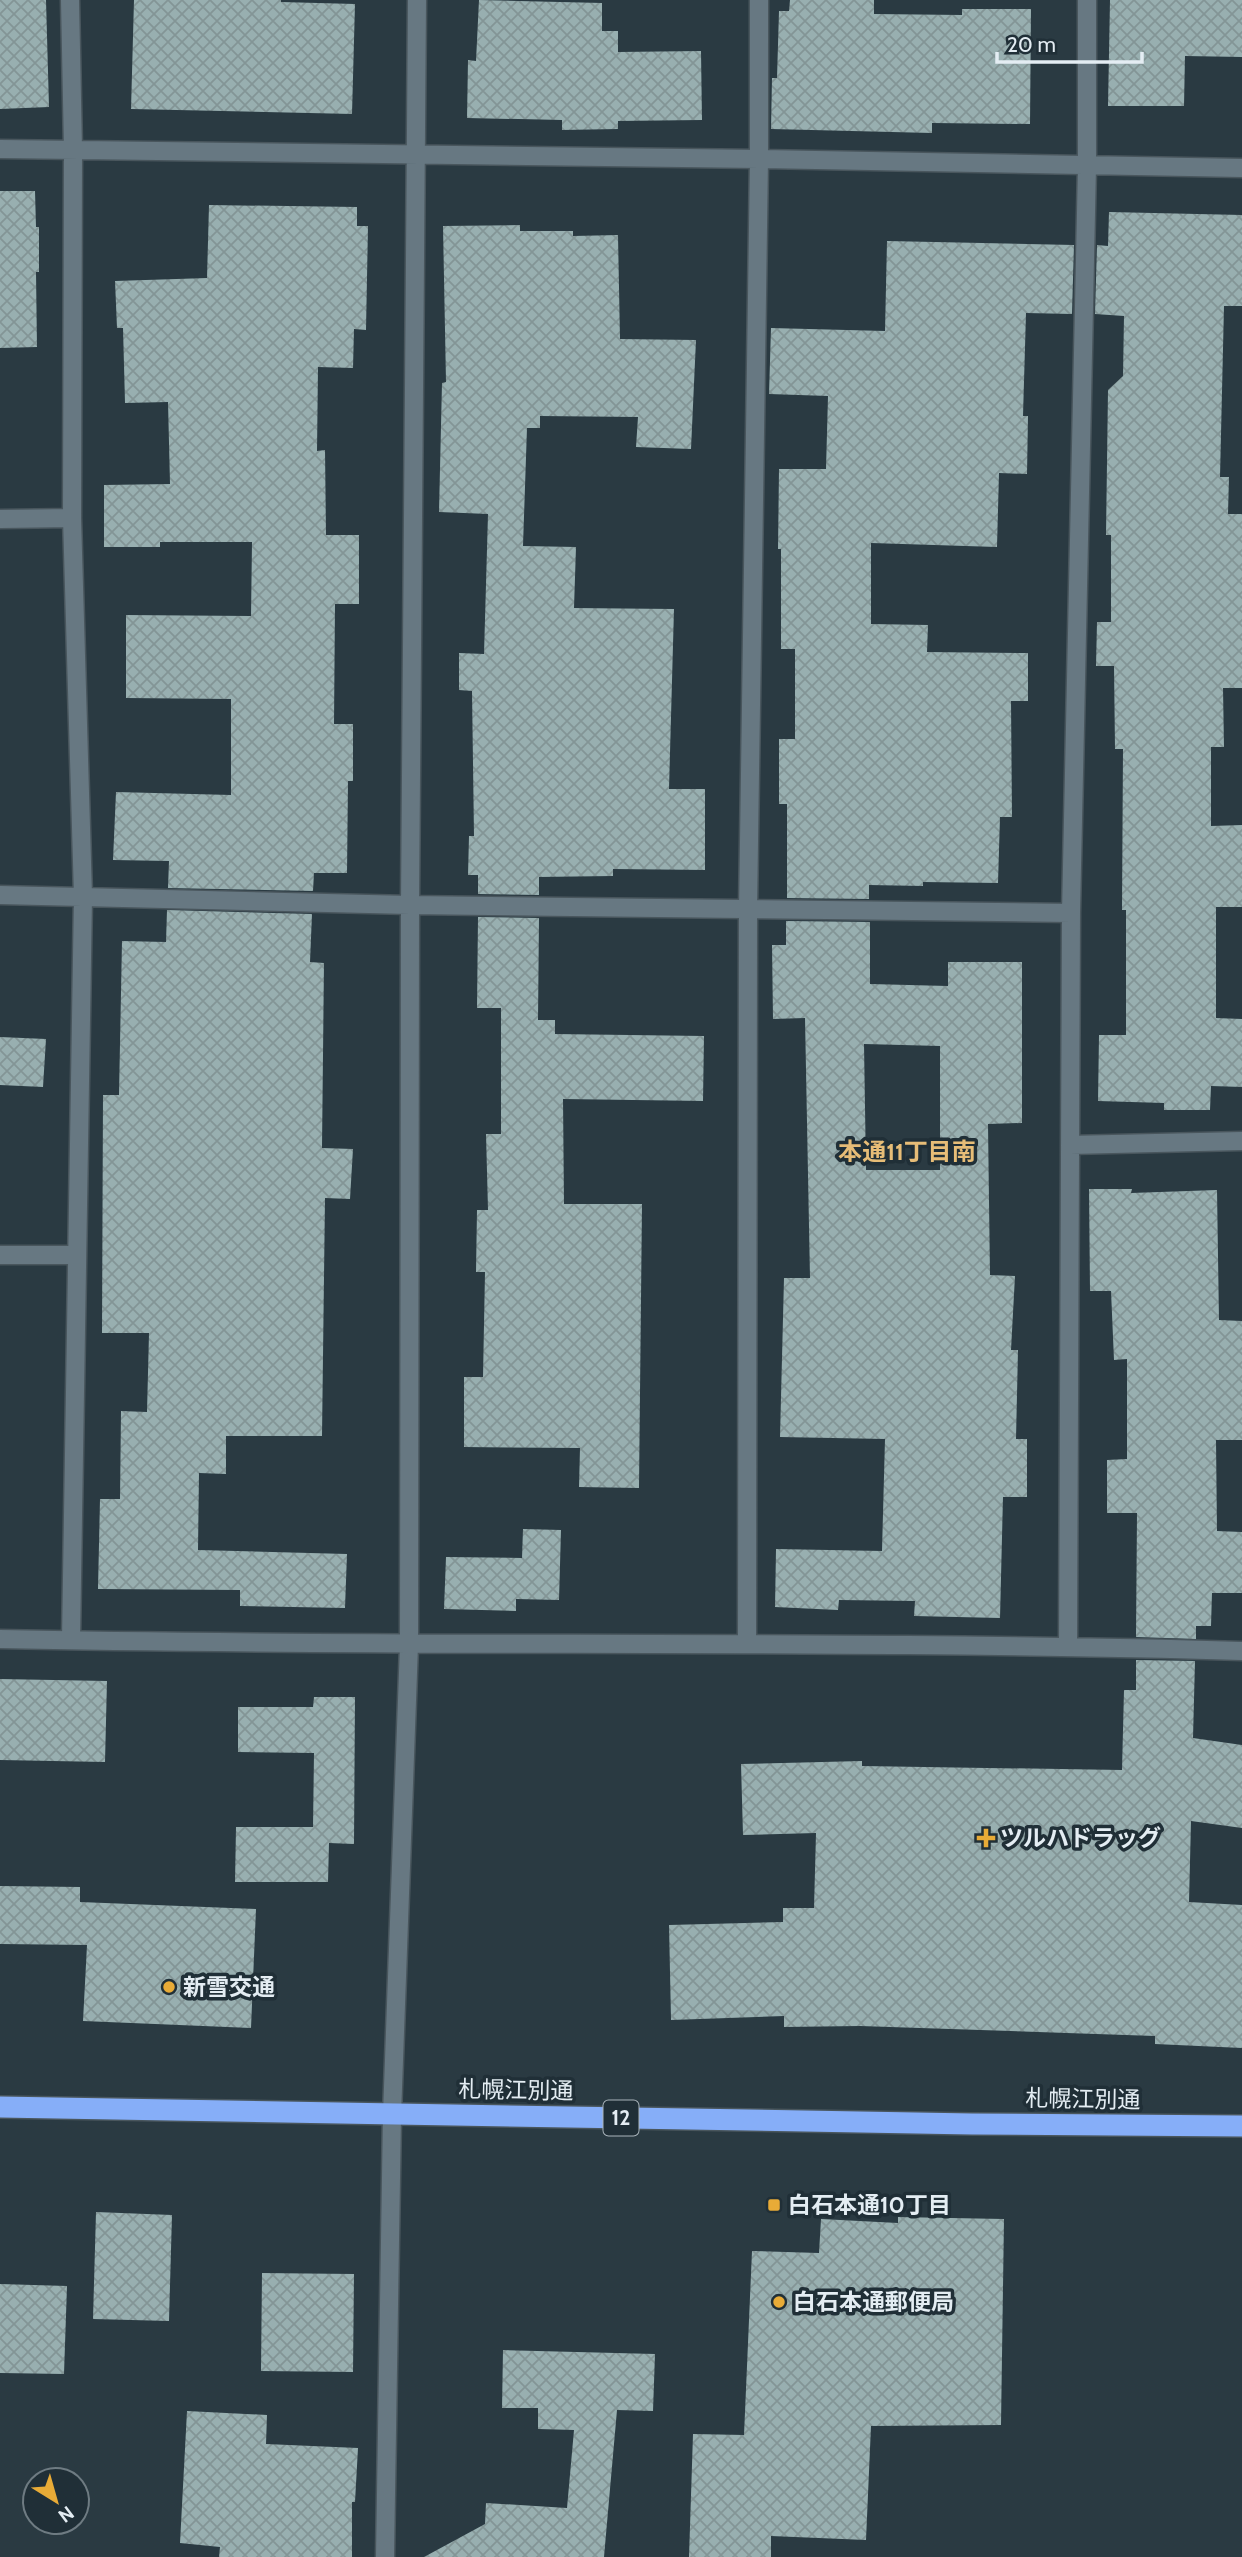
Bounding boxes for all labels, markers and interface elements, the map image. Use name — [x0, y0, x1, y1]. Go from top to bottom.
scale bar — [997, 21, 1142, 65]
text: 20 m — [1007, 32, 1056, 57]
district label: 本通11丁目南 — [838, 1137, 976, 1166]
place label: ツルハドラッグ — [1000, 1824, 1161, 1852]
marker: ツルハドラッグ — [978, 1830, 994, 1846]
place label: 新雪交通 — [183, 1973, 275, 2001]
marker: 新雪交通 — [161, 1979, 177, 1995]
street label: 札幌江別通 — [458, 2075, 574, 2105]
street label: 札幌江別通 — [1025, 2084, 1141, 2114]
road number: 12 — [604, 2100, 638, 2136]
place label: 白石本通10丁目 — [788, 2191, 951, 2219]
marker: 白石本通10丁目 — [766, 2197, 782, 2213]
place label: 白石本通郵便局 — [793, 2288, 954, 2316]
marker: 白石本通郵便局 — [771, 2294, 787, 2310]
north arrow — [21, 2466, 91, 2536]
text: N — [54, 2501, 78, 2527]

